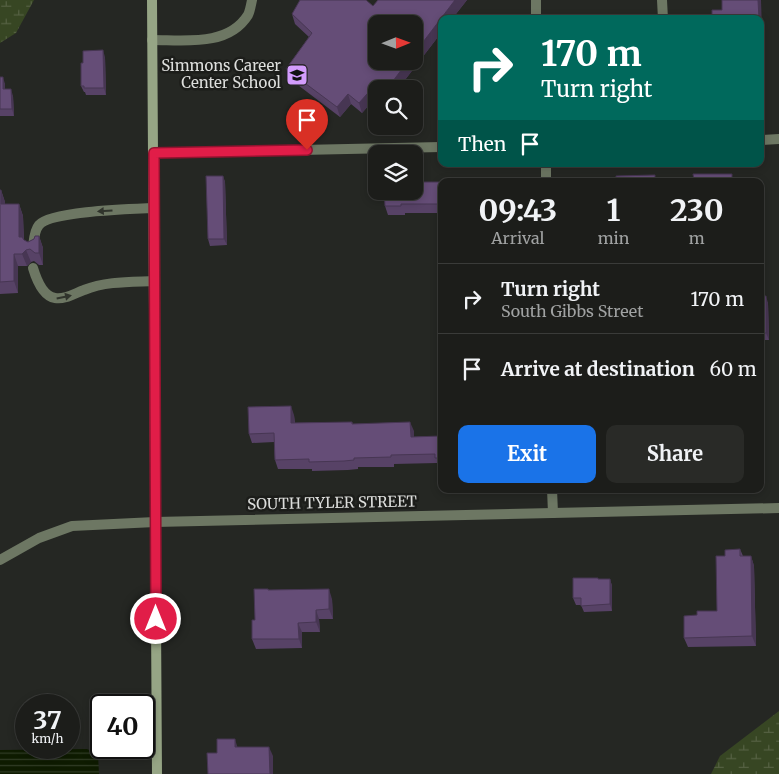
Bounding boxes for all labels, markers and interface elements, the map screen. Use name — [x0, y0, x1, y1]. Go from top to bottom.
north arrow — [368, 15, 422, 70]
map controls — [368, 15, 423, 200]
text: 170 m — [541, 32, 642, 76]
icon: right — [458, 35, 523, 100]
place label: Simmons Career Center School — [161, 56, 281, 92]
school or university icon: Simmons Career Center School — [285, 63, 309, 87]
text: Turn right — [541, 75, 652, 103]
button: search — [368, 80, 423, 135]
pin — [286, 99, 328, 150]
icon: arrive — [293, 106, 321, 134]
icon: arrive — [516, 130, 544, 158]
text: Then — [458, 132, 506, 156]
button: layers — [368, 145, 423, 200]
text: 09:43 — [478, 191, 557, 229]
text: 1 — [607, 191, 621, 229]
text: 230 — [670, 191, 724, 229]
one-way arrow — [97, 208, 113, 216]
text: Arrival — [491, 228, 545, 248]
text: min — [598, 228, 629, 248]
text: m — [689, 228, 705, 248]
text: Turn right — [501, 277, 600, 301]
icon: right — [458, 285, 486, 313]
text: 170 m — [691, 287, 744, 311]
one-way arrow — [56, 293, 71, 301]
text: South Gibbs Street — [501, 301, 643, 321]
icon: arrive — [458, 355, 486, 383]
text: Arrive at destination — [501, 357, 695, 381]
text: 60 m — [710, 357, 757, 381]
button: Exit — [458, 425, 596, 483]
button: Share — [606, 425, 744, 483]
street label: SOUTH TYLER STREET — [247, 492, 418, 513]
position arrow — [129, 592, 181, 644]
speed limit sign: 40 — [90, 694, 155, 759]
text: 37 — [33, 704, 62, 736]
text: km/h — [32, 731, 63, 746]

